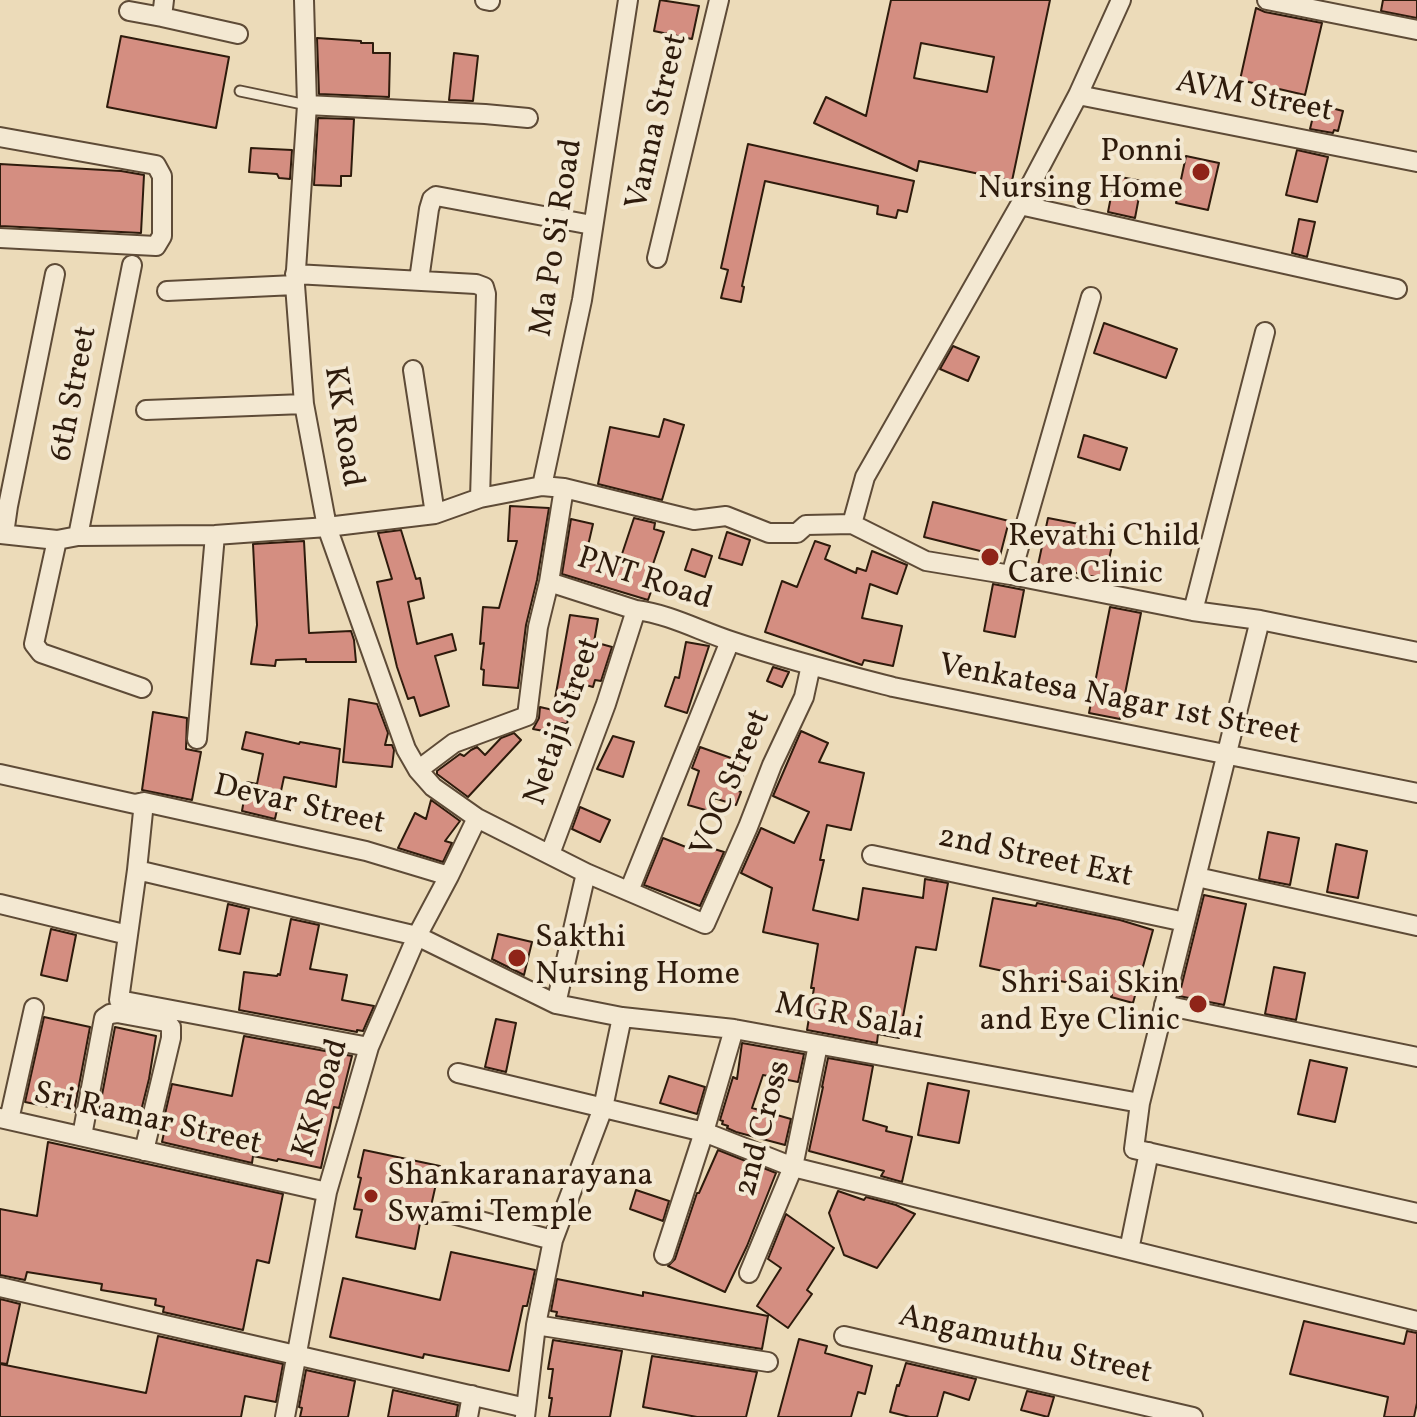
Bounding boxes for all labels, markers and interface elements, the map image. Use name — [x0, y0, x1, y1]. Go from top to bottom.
street label: Vanna Street — [620, 30, 698, 214]
street label: AVM Street — [1172, 65, 1336, 133]
place label: Ponni Nursing Home — [978, 135, 1183, 210]
street label: Ma Po Si Road — [524, 136, 594, 340]
marker: Ponni Nursing Home — [1190, 161, 1212, 183]
street label: 6th Street — [44, 323, 108, 465]
street label: KK Road — [312, 364, 370, 490]
place label: Revathi Child Care Clinic — [1008, 520, 1200, 595]
street label: PNT Road — [572, 541, 716, 621]
marker: Revathi Child Care Clinic — [979, 546, 1001, 568]
street label: Netaji Street — [518, 633, 612, 811]
street label: Venkatesa Nagar 1st Street — [935, 648, 1303, 756]
street label: VOC Street — [685, 705, 781, 863]
street label: Devar Street — [210, 769, 388, 845]
street label: 2nd Street Ext — [934, 820, 1136, 898]
place label: Sakthi Nursing Home — [535, 921, 740, 996]
marker: Sakthi Nursing Home — [506, 947, 528, 969]
place label: Shri Sai Skin and Eye Clinic — [980, 967, 1180, 1042]
street label: MGR Salai — [772, 987, 926, 1051]
marker: Shri Sai Skin and Eye Clinic — [1187, 993, 1209, 1015]
street label: KK Road — [287, 1035, 359, 1163]
street label: 2nd Cross — [728, 1057, 802, 1201]
street label: Sri Ramar Street — [29, 1076, 265, 1166]
place label: Shankaranarayana Swami Temple — [387, 1159, 653, 1234]
marker: Shankaranarayana Swami Temple — [362, 1187, 380, 1205]
street label: Angamuthu Street — [895, 1299, 1155, 1395]

